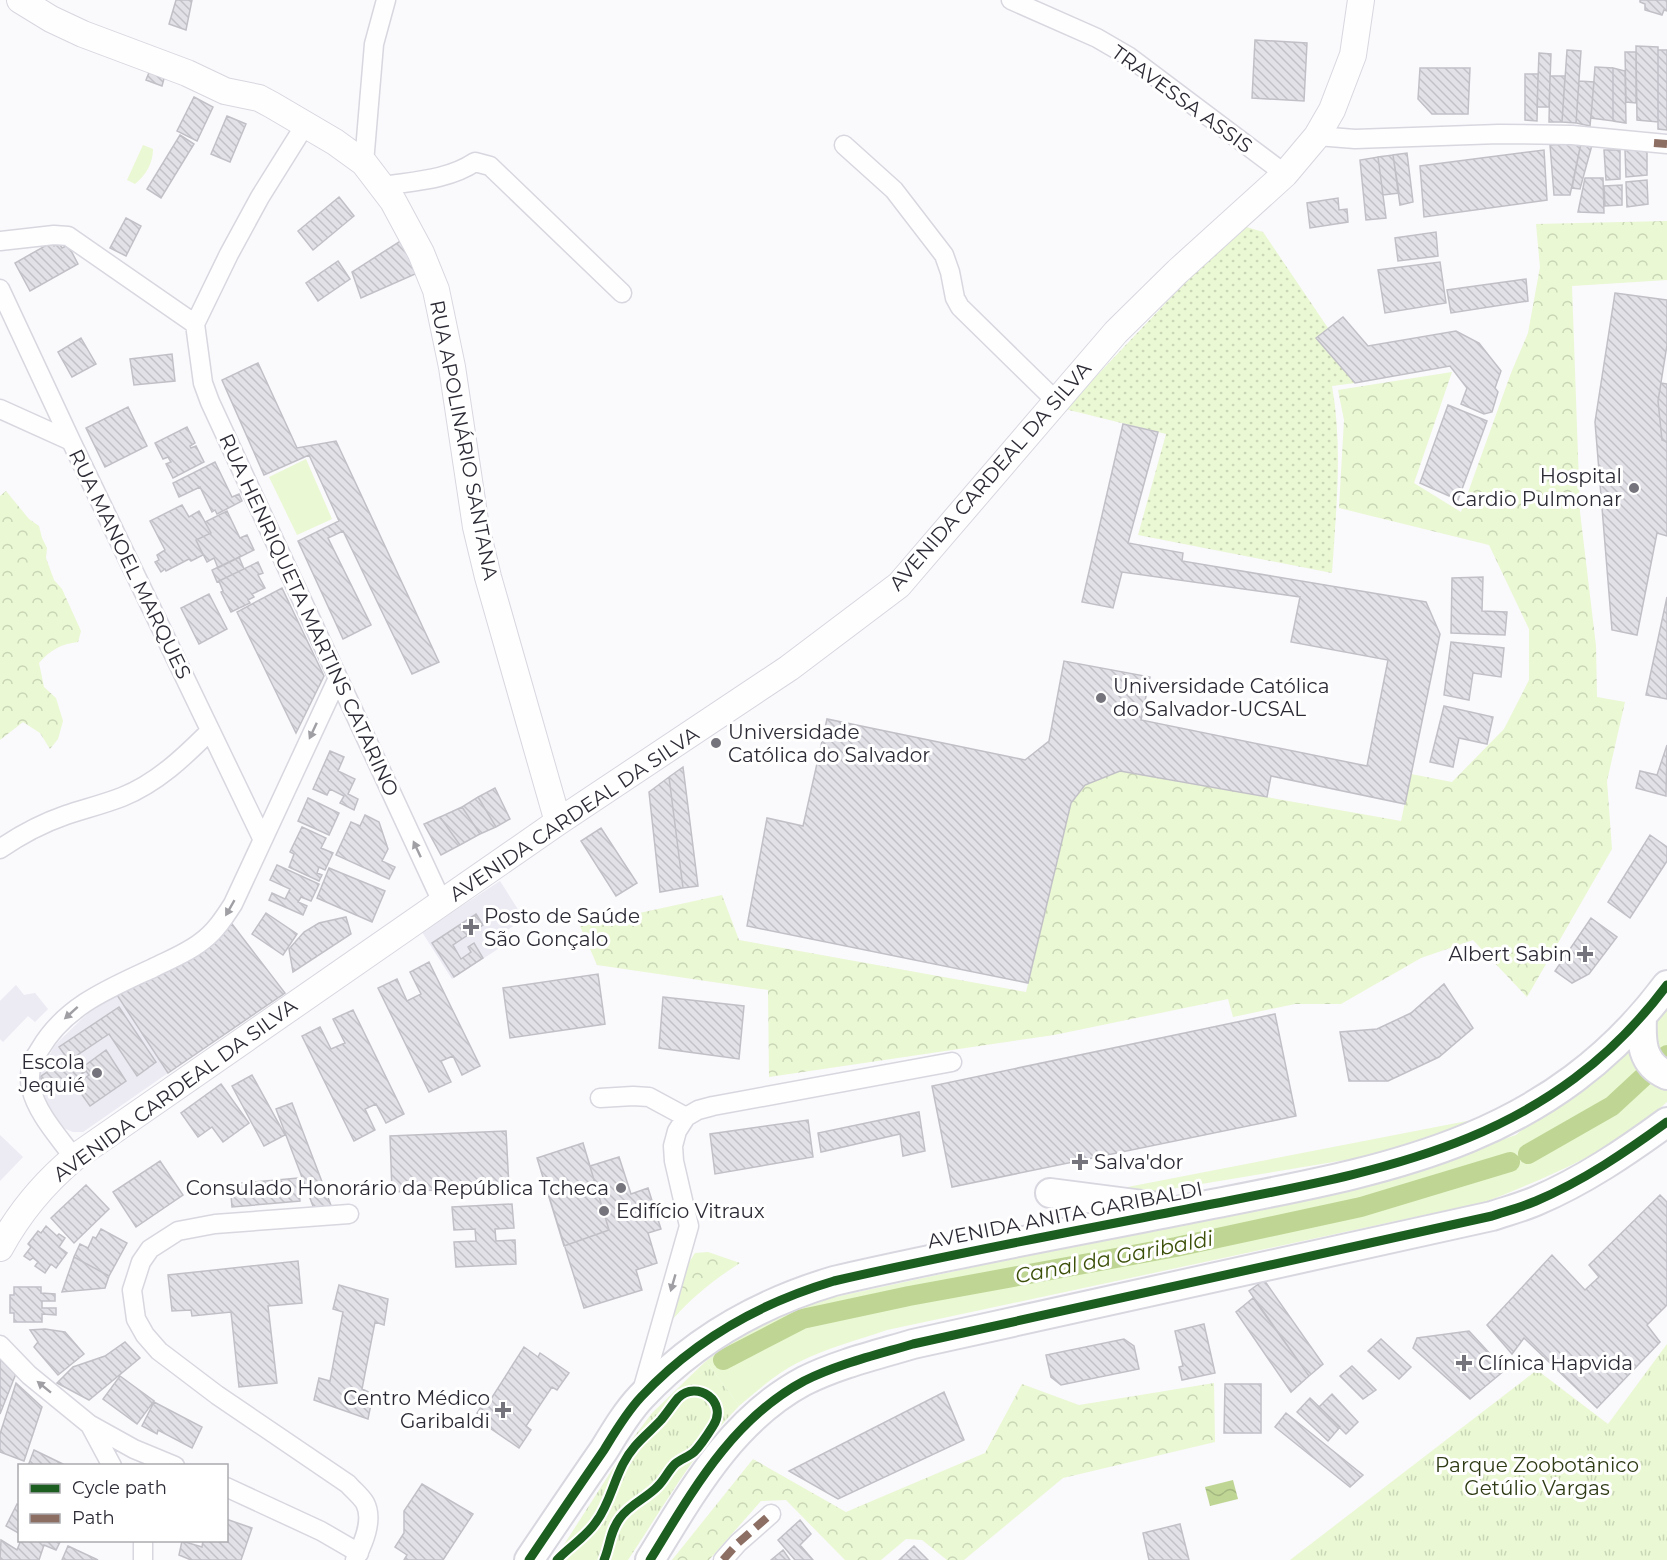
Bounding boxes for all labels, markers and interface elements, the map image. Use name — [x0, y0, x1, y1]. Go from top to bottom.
street label: TRAVESSA ASSIS — [1107, 40, 1257, 158]
street label: RUA APOLINÁRIO SANTANA — [425, 298, 503, 583]
street label: AVENIDA CARDEAL DA SILVA — [884, 356, 1096, 595]
street label: RUA HENRIQUETA MARTINS CATARINO — [214, 430, 404, 800]
street label: RUA MANOEL MARQUES — [64, 445, 196, 683]
place label: Hospital Cardio Pulmonar — [1451, 464, 1622, 511]
marker: Hospital Cardio Pulmonar — [1627, 481, 1641, 495]
place label: Universidade Católica do Salvador-UCSAL — [1113, 674, 1330, 721]
marker: Universidade Católica do Salvador-UCSAL — [1094, 691, 1108, 705]
place label: Universidade Católica do Salvador — [728, 720, 930, 767]
street label: AVENIDA CARDEAL DA SILVA — [445, 721, 704, 907]
one-way arrow — [308, 722, 317, 739]
marker: Universidade Católica do Salvador — [709, 736, 723, 750]
one-way arrow — [413, 840, 422, 857]
one-way arrow — [225, 899, 235, 916]
place label: Posto de Saúde São Gonçalo — [484, 904, 640, 951]
marker: Posto de Saúde São Gonçalo — [462, 918, 480, 936]
place label: Albert Sabin — [1448, 942, 1572, 966]
marker: Albert Sabin — [1576, 945, 1594, 963]
street label: AVENIDA CARDEAL DA SILVA — [48, 993, 302, 1186]
one-way arrow — [64, 1006, 79, 1019]
place label: Escola Jequié — [17, 1050, 85, 1097]
marker: Escola Jequié — [90, 1066, 104, 1080]
place label: Salva'dor — [1094, 1150, 1184, 1174]
marker: Salva'dor — [1071, 1153, 1089, 1171]
place label: Consulado Honorário da República Tcheca — [186, 1176, 609, 1200]
street label: AVENIDA ANITA GARIBALDI — [925, 1177, 1205, 1253]
marker: Consulado Honorário da República Tcheca — [614, 1181, 628, 1195]
place label: Edifício Vitraux — [616, 1199, 765, 1223]
marker: Edifício Vitraux — [597, 1204, 611, 1218]
water label: Canal da Garibaldi — [1013, 1226, 1215, 1288]
one-way arrow — [668, 1274, 677, 1292]
place label: Clínica Hapvida — [1478, 1351, 1633, 1375]
marker: Clínica Hapvida — [1455, 1354, 1473, 1372]
one-way arrow — [36, 1381, 51, 1393]
place label: Centro Médico Garibaldi — [343, 1386, 490, 1433]
marker: Centro Médico Garibaldi — [494, 1401, 512, 1419]
park label: Parque Zoobotânico Getúlio Vargas — [1435, 1453, 1639, 1500]
legend — [18, 1464, 228, 1542]
text: Cycle path — [72, 1477, 167, 1499]
text: Path — [72, 1507, 115, 1529]

